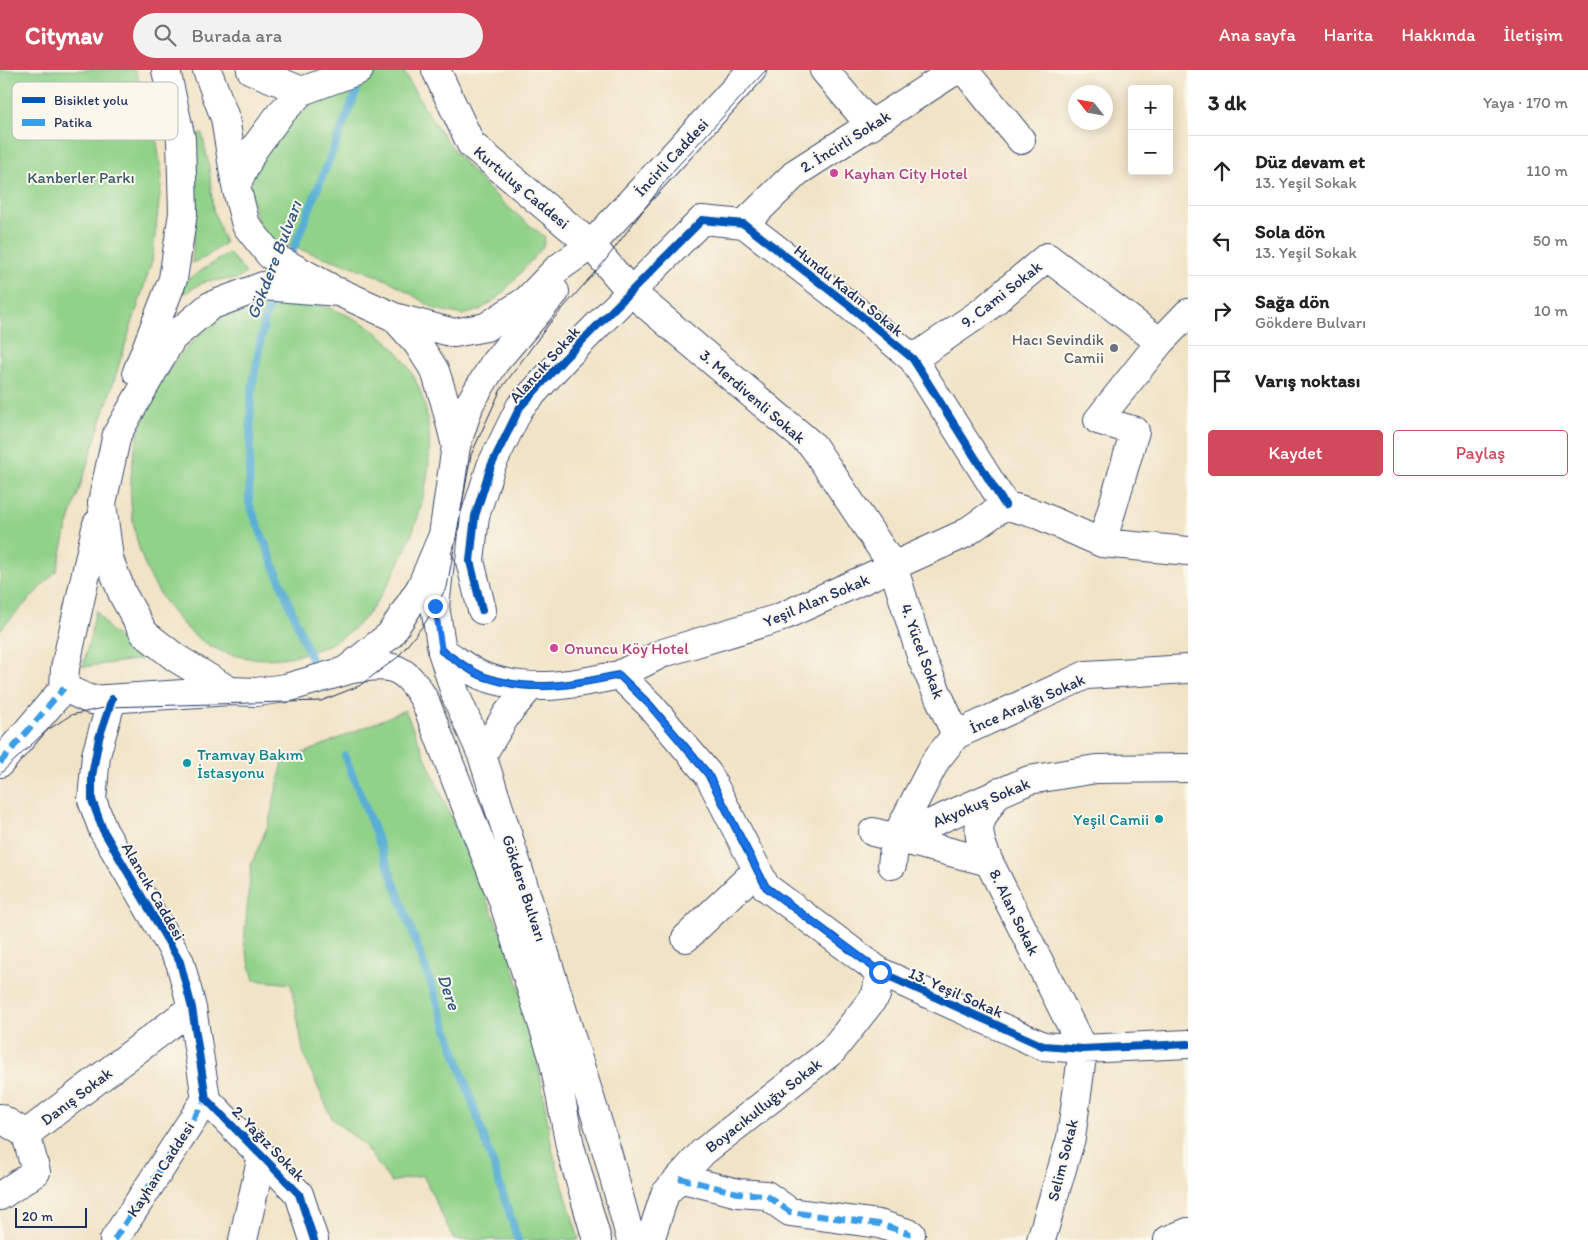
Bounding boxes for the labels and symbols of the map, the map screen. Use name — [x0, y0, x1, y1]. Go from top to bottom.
legend — [12, 82, 178, 140]
north arrow — [1068, 85, 1113, 130]
text: Bisiklet yolu — [54, 92, 128, 109]
street label: 2. İncirli Sokak — [797, 106, 895, 177]
text: Patika — [54, 114, 93, 131]
street label: İncirli Caddesi — [630, 114, 712, 200]
street label: Kurtuluş Caddesi — [470, 142, 573, 233]
place label: Kayhan City Hotel — [844, 164, 968, 183]
marker: Kayhan City Hotel — [828, 167, 840, 179]
park label: Kanberler Parkı — [27, 168, 135, 187]
water label: Gökdere Bulvarı — [241, 196, 307, 322]
street label: Hundu Kadın Sokak — [790, 240, 908, 341]
street label: 9. Cami Sokak — [957, 256, 1046, 332]
street label: Alancık Sokak — [505, 322, 584, 407]
place label: Hacı Sevindik Camii — [1012, 330, 1105, 367]
marker: Hacı Sevindik Camii — [1108, 342, 1120, 354]
street label: 3. Merdivenli Sokak — [696, 345, 810, 448]
street label: Yeşil Alan Sokak — [760, 570, 872, 631]
route end — [424, 595, 447, 618]
street label: 4. Yücel Sokak — [897, 601, 949, 702]
place label: Onuncu Köy Hotel — [564, 639, 689, 658]
marker: Onuncu Köy Hotel — [548, 642, 560, 654]
street label: İnce Aralığı Sokak — [967, 670, 1088, 737]
place label: Tramvay Bakım İstasyonu — [197, 745, 304, 782]
marker: Tramvay Bakım İstasyonu — [181, 757, 193, 769]
street label: Akyokuş Sokak — [930, 773, 1033, 831]
place label: Yeşil Camii — [1073, 810, 1149, 829]
marker: Yeşil Camii — [1153, 813, 1165, 825]
street label: Gökdere Bulvarı — [498, 832, 551, 944]
street label: Alancık Caddesi — [118, 839, 189, 944]
street label: 8. Alan Sokak — [986, 866, 1044, 959]
route start — [869, 961, 892, 984]
street label: 13. Yeşil Sokak — [905, 963, 1007, 1022]
water label: Dere — [433, 971, 466, 1014]
street label: Boyacıkulluğu Sokak — [701, 1054, 825, 1157]
street label: Danış Sokak — [37, 1063, 116, 1129]
street label: 2. Yağız Sokak — [228, 1102, 310, 1185]
street label: Selim Sokak — [1043, 1116, 1082, 1203]
street label: Kayhan Caddesi — [123, 1118, 198, 1220]
scale bar — [15, 1205, 88, 1228]

